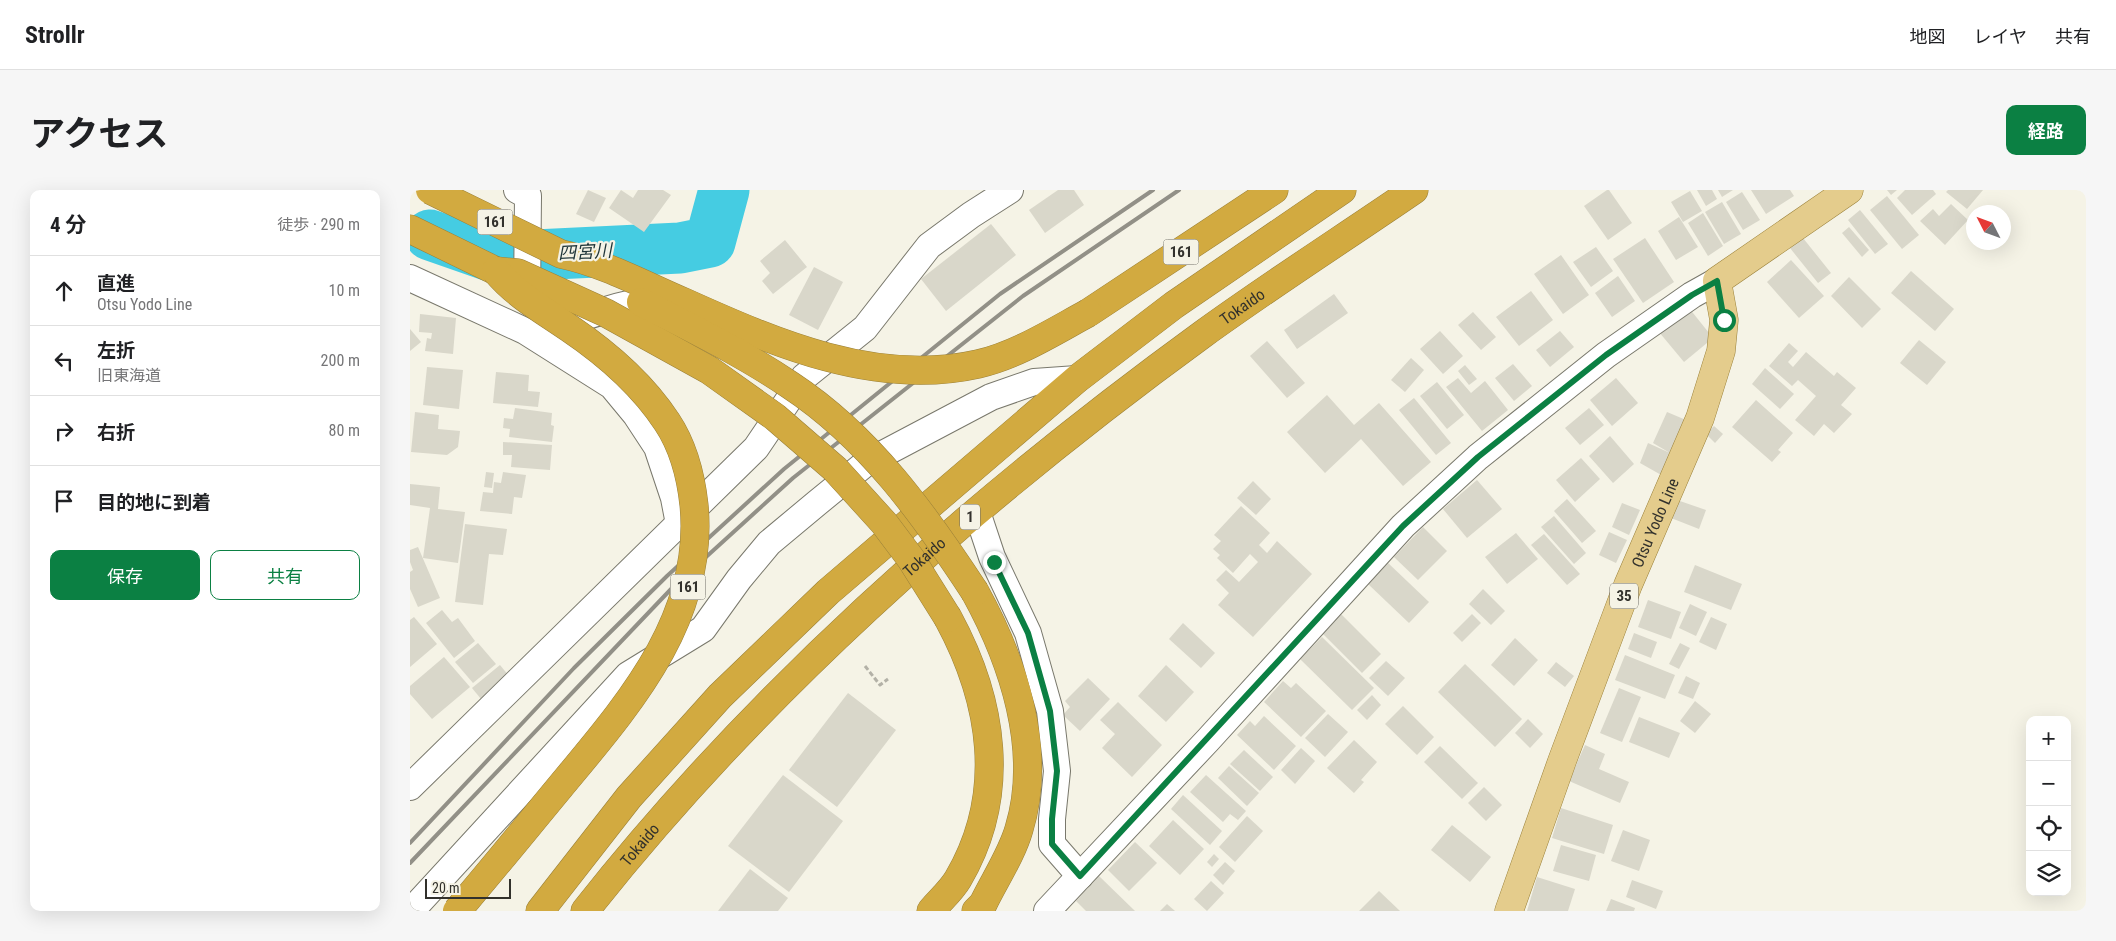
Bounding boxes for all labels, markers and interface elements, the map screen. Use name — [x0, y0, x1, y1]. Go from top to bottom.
text: Strollr — [25, 21, 85, 49]
text: 地図 — [1910, 26, 1946, 47]
text: レイヤ — [1974, 26, 2027, 47]
text: 共有 — [2055, 26, 2091, 47]
button: 経路 — [2006, 105, 2086, 155]
text: アクセス — [30, 114, 168, 155]
north arrow — [1966, 205, 2011, 250]
road number: 161 — [478, 210, 512, 234]
text: 4 分 — [50, 213, 86, 237]
text: 徒歩 · 290 m — [277, 215, 360, 234]
water label: 四宮川 — [557, 239, 614, 263]
road number: 161 — [1164, 240, 1198, 264]
text: 直進 — [97, 272, 135, 295]
icon: ahead — [50, 277, 78, 305]
text: 10 m — [328, 281, 360, 300]
street label: Tokaido — [1216, 285, 1268, 329]
text: Otsu Yodo Line — [97, 295, 192, 314]
route start — [1713, 309, 1736, 332]
text: 左折 — [97, 339, 135, 362]
icon: left — [50, 347, 78, 375]
text: 200 m — [321, 351, 360, 370]
text: 旧東海道 — [97, 366, 161, 385]
icon: right — [50, 417, 78, 445]
text: 右折 — [97, 421, 135, 444]
text: 80 m — [328, 421, 360, 440]
street label: Otsu Yodo Line — [1628, 475, 1683, 570]
icon: arrive — [50, 487, 78, 515]
text: 目的地に到着 — [97, 491, 211, 514]
road number: 1 — [960, 504, 980, 530]
street label: Tokaido — [899, 533, 949, 581]
button: 保存 — [50, 550, 200, 600]
button: 共有 — [210, 550, 360, 600]
route end — [983, 551, 1006, 574]
road number: 161 — [670, 574, 706, 600]
road number: 35 — [1610, 584, 1638, 608]
map controls — [2026, 716, 2071, 896]
button: + — [2026, 716, 2071, 761]
button: − — [2026, 761, 2071, 806]
button: locate — [2026, 806, 2071, 851]
street label: Tokaido — [616, 820, 663, 870]
button: layers — [2026, 851, 2071, 896]
scale bar — [425, 876, 511, 899]
text: 20 m — [432, 880, 460, 896]

